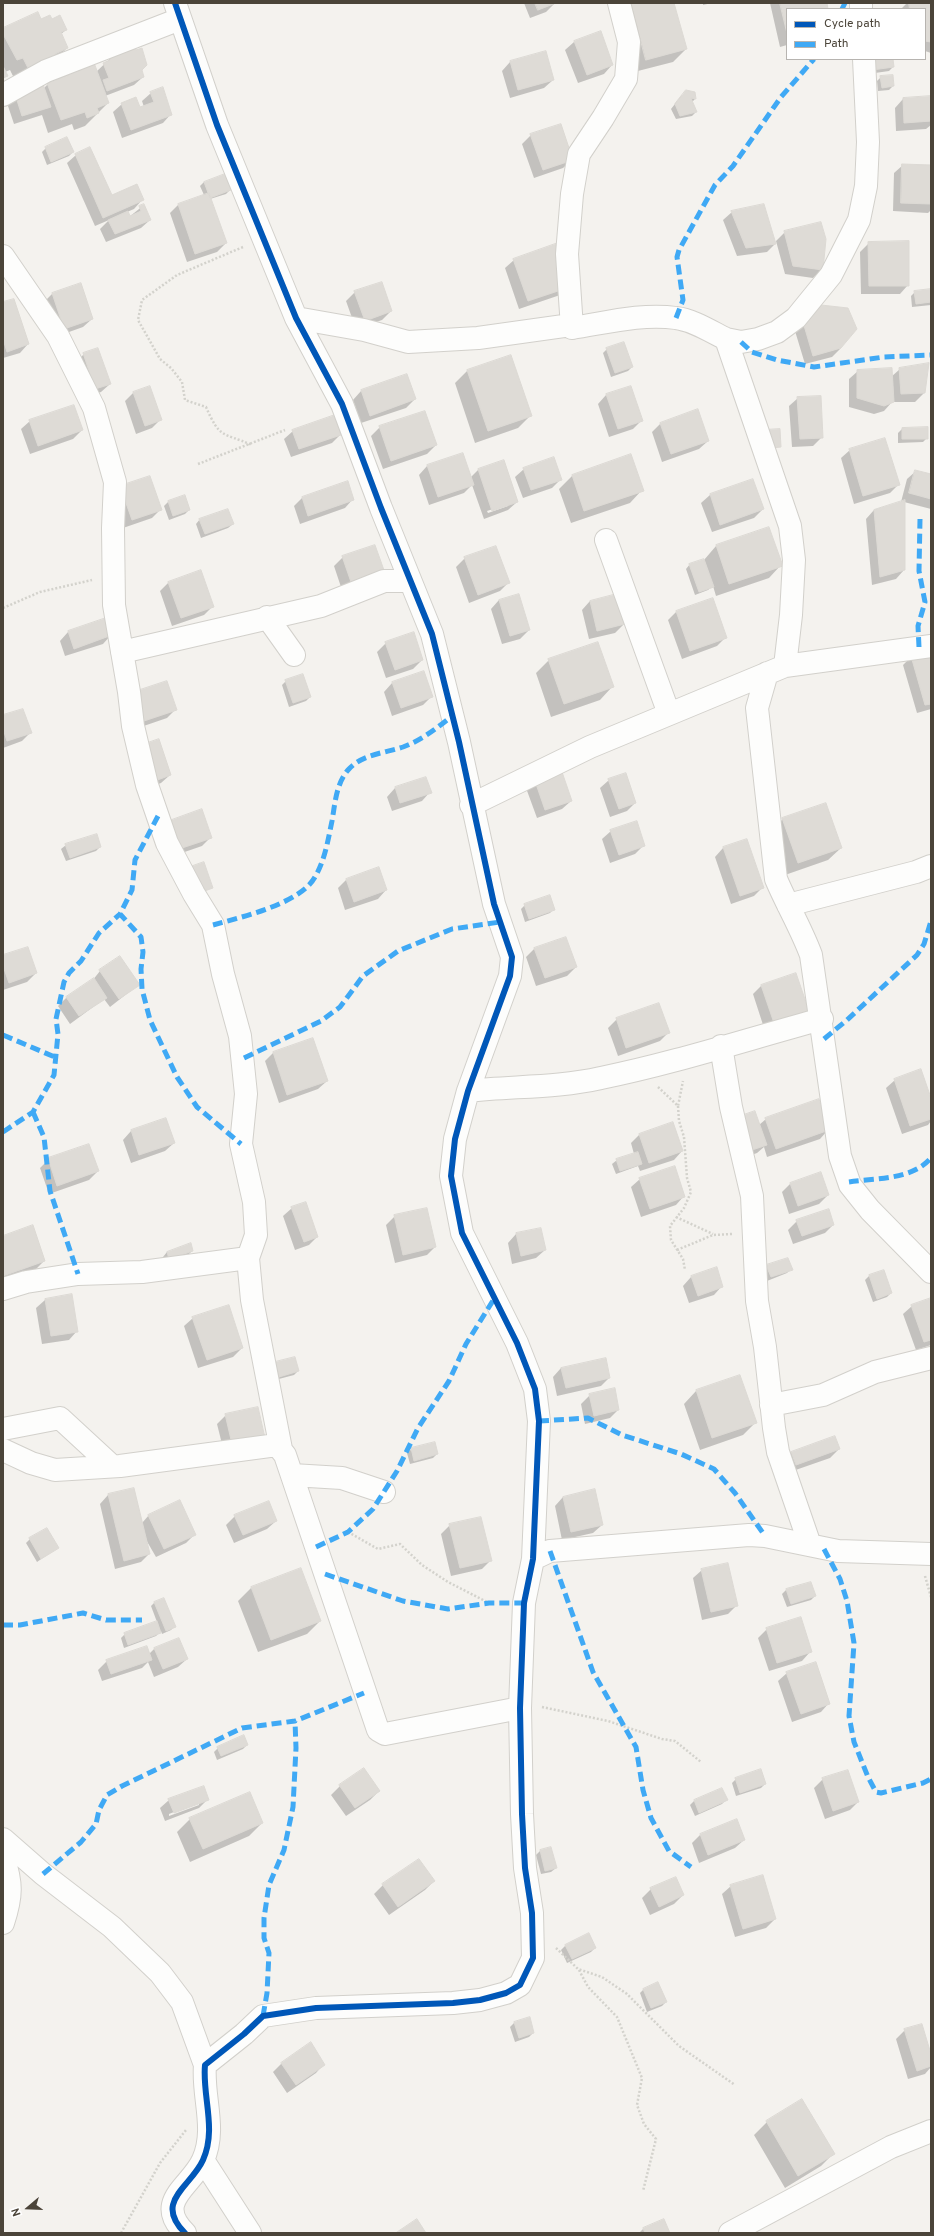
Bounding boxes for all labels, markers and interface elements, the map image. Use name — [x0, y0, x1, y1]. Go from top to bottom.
legend — [786, 8, 926, 60]
text: Cycle path — [824, 16, 881, 32]
text: Path — [824, 36, 849, 52]
north arrow — [8, 2188, 48, 2228]
text: N — [9, 2206, 25, 2218]

